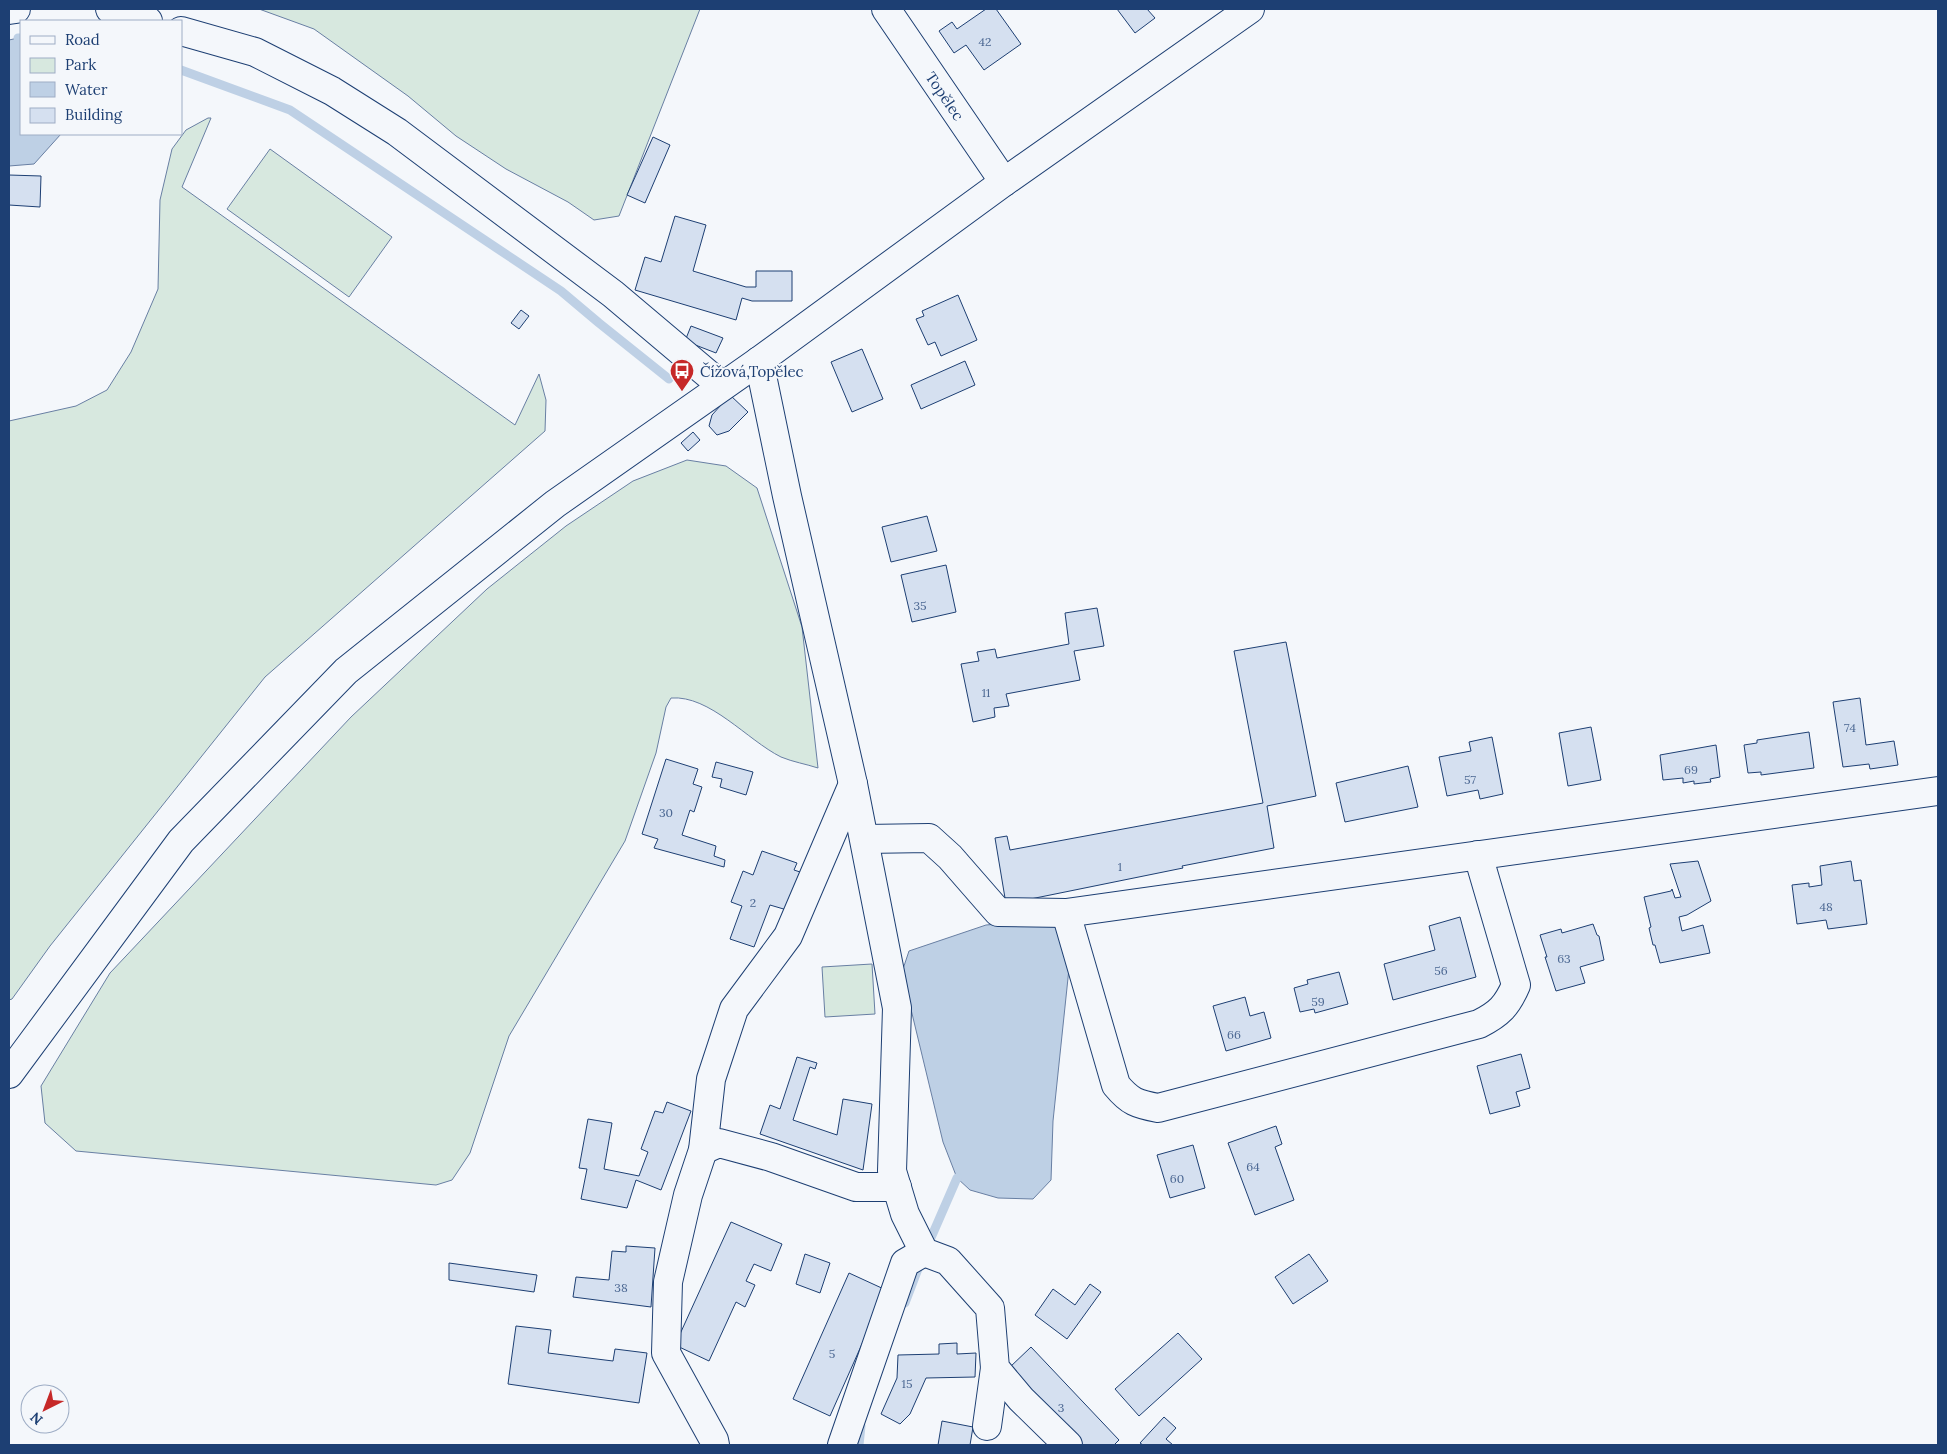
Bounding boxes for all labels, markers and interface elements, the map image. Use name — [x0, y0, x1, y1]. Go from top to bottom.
legend — [20, 20, 182, 135]
text: Road — [65, 30, 100, 49]
house number: 42 — [979, 34, 991, 49]
text: Park — [65, 55, 96, 74]
street label: Topělec — [922, 68, 968, 124]
text: Water — [65, 80, 108, 99]
text: Building — [65, 105, 123, 124]
bus stop icon: Čížová,Topělec — [669, 358, 695, 392]
place label: Čížová,Topělec — [700, 362, 804, 381]
house number: 35 — [913, 598, 927, 613]
house number: 11 — [982, 685, 990, 700]
house number: 74 — [1844, 720, 1856, 735]
house number: 69 — [1684, 762, 1698, 777]
house number: 57 — [1464, 772, 1477, 787]
house number: 30 — [659, 805, 673, 820]
house number: 1 — [1118, 859, 1122, 874]
house number: 2 — [750, 895, 756, 910]
house number: 48 — [1819, 899, 1833, 914]
house number: 63 — [1557, 951, 1571, 966]
house number: 56 — [1434, 963, 1448, 978]
house number: 59 — [1311, 994, 1325, 1009]
house number: 66 — [1227, 1027, 1241, 1042]
house number: 64 — [1246, 1159, 1260, 1174]
house number: 60 — [1170, 1171, 1184, 1186]
house number: 38 — [614, 1280, 628, 1295]
house number: 5 — [829, 1346, 835, 1361]
house number: 15 — [902, 1376, 912, 1391]
north arrow — [20, 1384, 70, 1434]
house number: 3 — [1058, 1400, 1065, 1415]
text: N — [26, 1408, 46, 1429]

